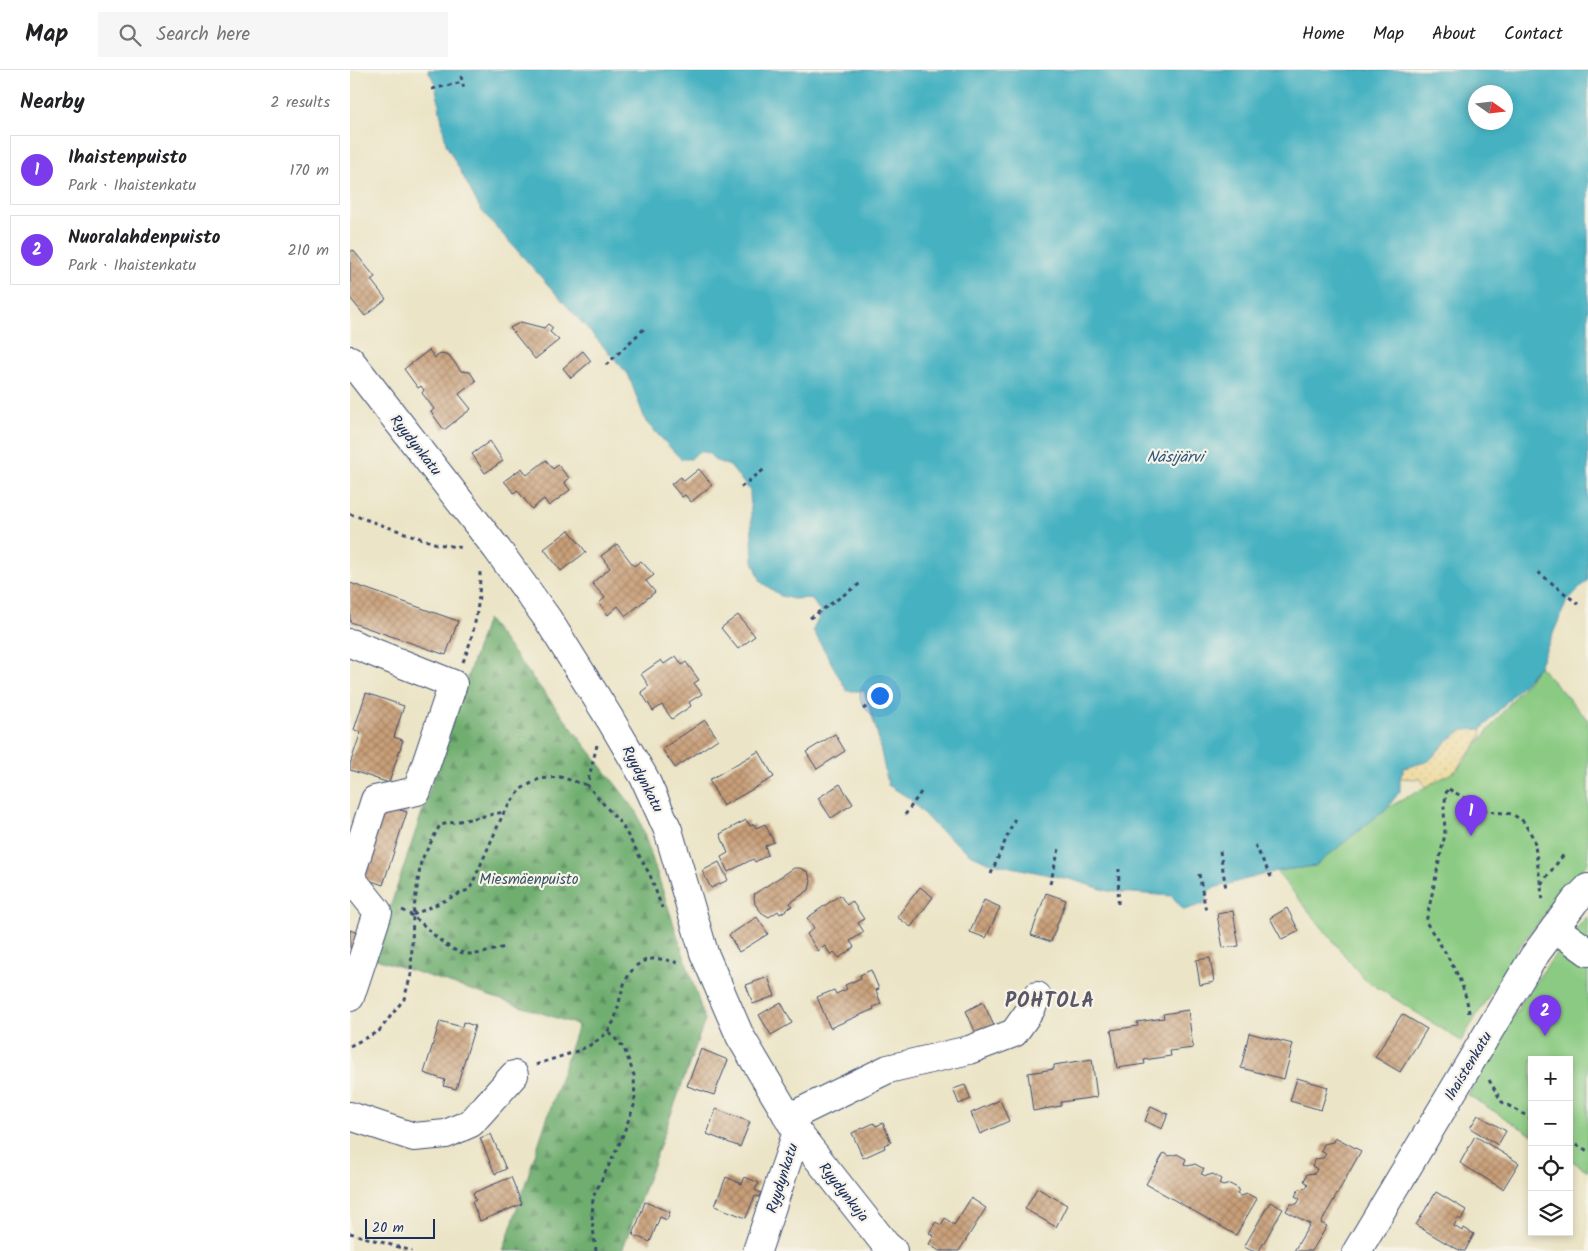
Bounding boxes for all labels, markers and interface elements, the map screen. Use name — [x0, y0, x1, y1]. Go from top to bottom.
search box — [98, 12, 448, 57]
text: Map — [25, 15, 68, 54]
text: Search here — [156, 20, 250, 50]
text: Home — [1302, 20, 1345, 49]
text: Map — [1373, 20, 1404, 49]
text: About — [1432, 20, 1476, 49]
text: Contact — [1504, 20, 1563, 49]
icon: search — [116, 21, 144, 49]
north arrow — [1468, 85, 1513, 130]
text: Nearby — [20, 86, 85, 119]
text: 2 results — [270, 90, 330, 115]
text: Ihaistenpuisto — [68, 143, 187, 173]
text: 1 — [35, 158, 39, 183]
text: 170 m — [289, 158, 329, 183]
text: Park · Ihaistenkatu — [68, 173, 196, 198]
text: Nuoralahdenpuisto — [68, 223, 220, 253]
text: 2 — [32, 238, 42, 263]
text: 210 m — [288, 238, 329, 263]
text: Park · Ihaistenkatu — [68, 253, 196, 278]
street label: Ryydynkatu — [383, 410, 447, 482]
water label: Näsijärvi — [1147, 445, 1206, 470]
your location — [867, 683, 893, 709]
street label: Ryydynkatu — [615, 742, 669, 817]
pin: 1 — [1455, 795, 1487, 836]
park label: Miesmäenpuisto — [479, 868, 579, 892]
district label: POHTOLA — [1005, 986, 1095, 1018]
pin: 2 — [1529, 995, 1561, 1036]
street label: Ihaistenkatu — [1439, 1027, 1499, 1106]
map controls — [1528, 1056, 1573, 1236]
button: + — [1528, 1056, 1573, 1101]
button: − — [1528, 1101, 1573, 1146]
street label: Ryydynkatu — [760, 1140, 806, 1216]
button: locate — [1528, 1146, 1573, 1191]
street label: Ryydynkuja — [812, 1157, 874, 1228]
button: layers — [1528, 1191, 1573, 1236]
scale bar — [365, 1216, 435, 1239]
text: 20 m — [372, 1217, 404, 1239]

